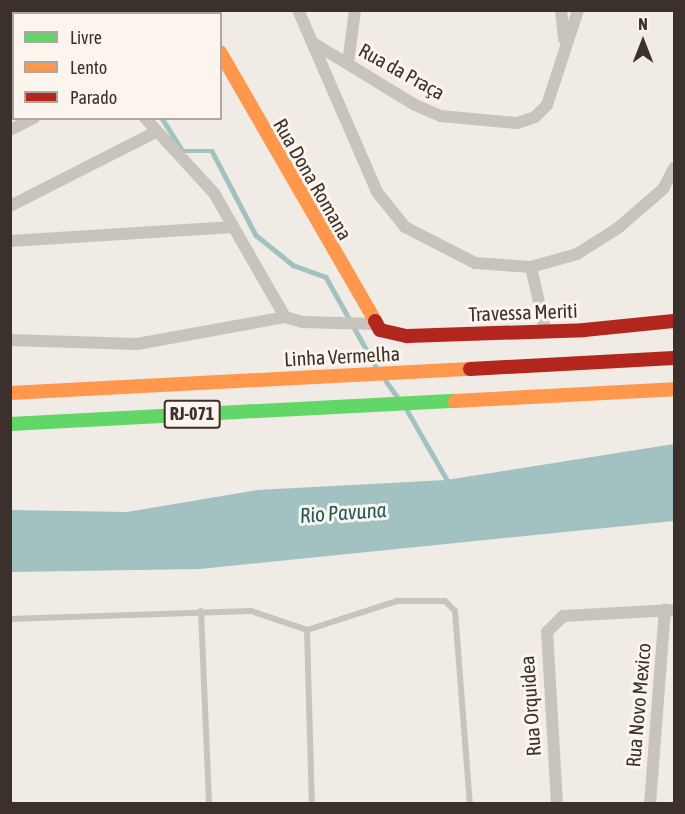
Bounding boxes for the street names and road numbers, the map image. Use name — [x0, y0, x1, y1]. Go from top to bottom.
street label: Rua da Praça — [355, 38, 449, 104]
street label: Rua Dona Romana — [269, 114, 357, 244]
street label: Travessa Meriti — [468, 298, 578, 326]
street label: Linha Vermelha — [284, 341, 400, 371]
road number: RJ-071 — [164, 399, 220, 429]
street label: Rua Novo Mexico — [621, 642, 655, 768]
street label: Rua Orquidea — [515, 655, 545, 757]

